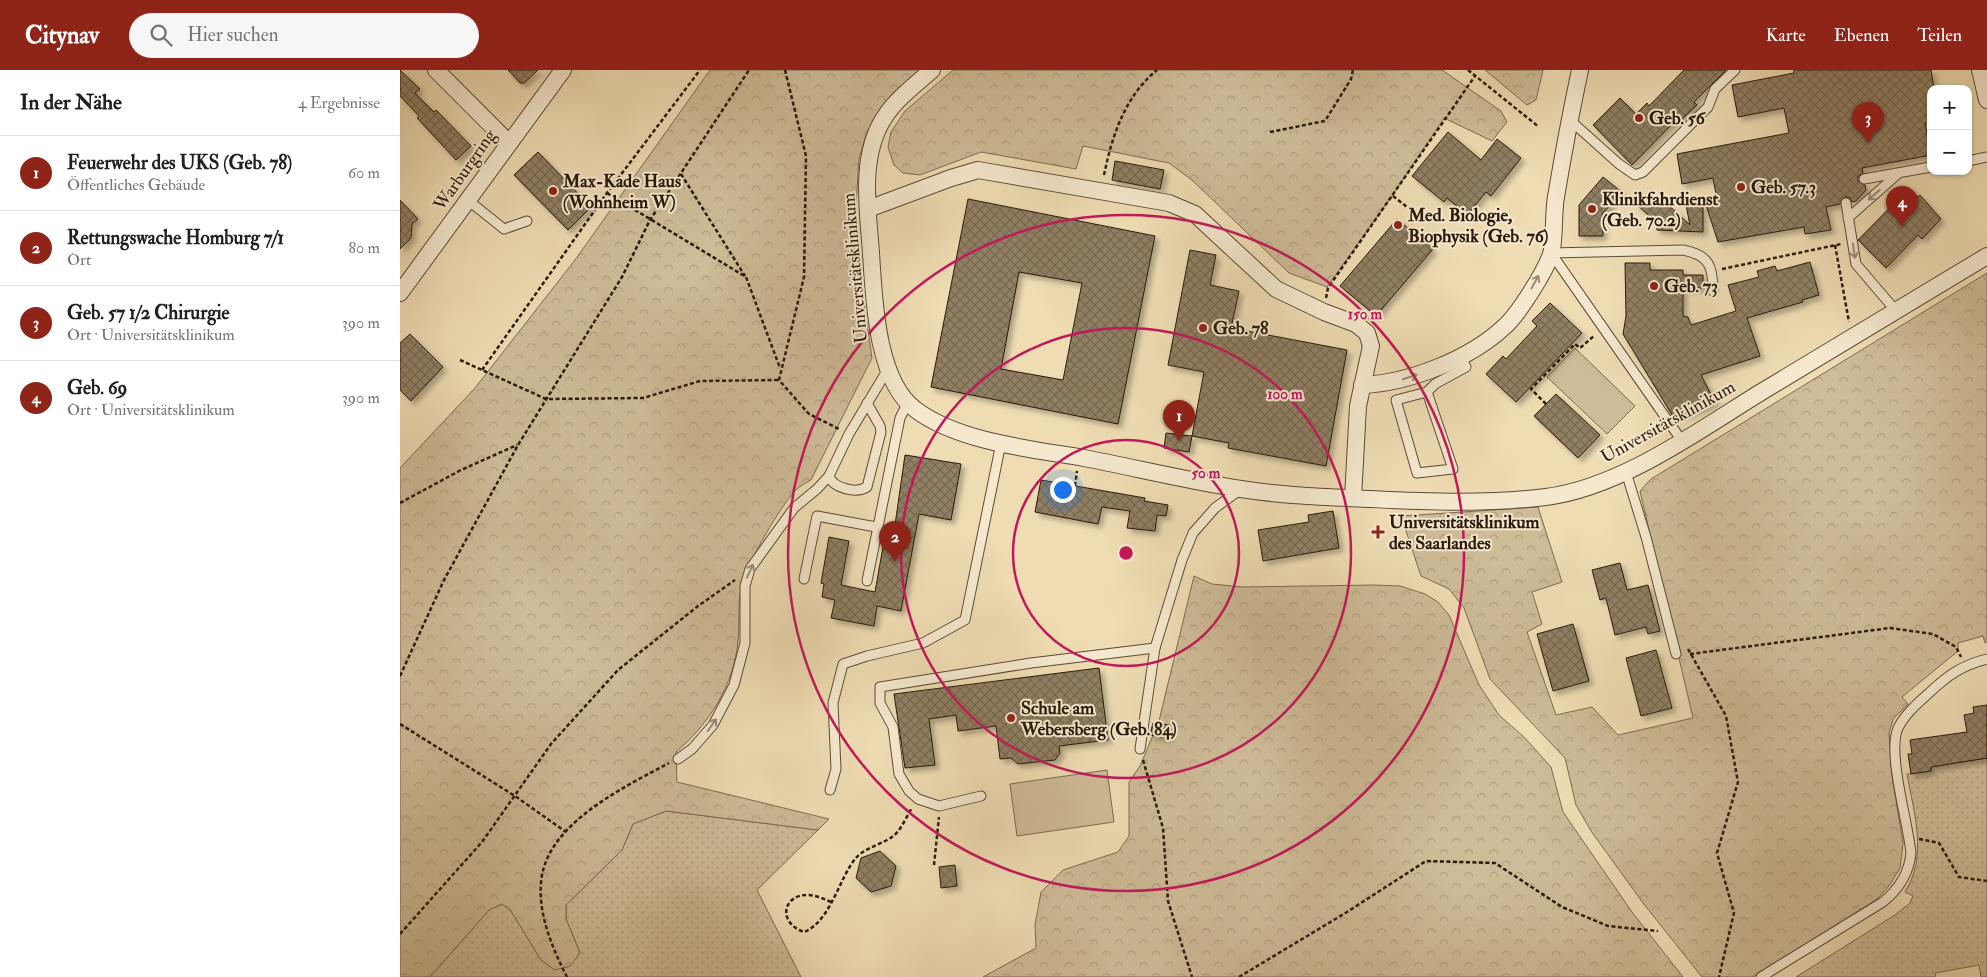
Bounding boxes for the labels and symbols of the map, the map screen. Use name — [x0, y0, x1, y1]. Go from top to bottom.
pin: 3 — [1852, 102, 1884, 143]
place label: Geb. 56 — [1649, 107, 1707, 130]
marker: Geb. 56 — [1633, 112, 1645, 124]
street label: Warburgring — [428, 124, 502, 216]
place label: Max-Kade Haus (Wohnheim W) — [562, 170, 681, 214]
place label: Geb. 57.3 — [1751, 176, 1816, 199]
marker: Geb. 57.3 — [1735, 181, 1747, 193]
marker: Max-Kade Haus (Wohnheim W) — [547, 185, 559, 197]
pin: 4 — [1886, 186, 1918, 227]
place label: Klinikfahrdienst (Geb. 70.2) — [1602, 188, 1718, 232]
one-way arrow — [1867, 189, 1880, 201]
street label: Universitätsklinikum — [837, 192, 873, 344]
marker: Klinikfahrdienst (Geb. 70.2) — [1586, 203, 1598, 215]
place label: Med. Biologie, Biophysik (Geb. 76) — [1407, 204, 1549, 248]
marker: Med. Biologie, Biophysik (Geb. 76) — [1392, 219, 1404, 231]
one-way arrow — [1849, 243, 1859, 259]
one-way arrow — [1531, 275, 1541, 290]
place label: Geb. 73 — [1664, 275, 1718, 298]
marker: Geb. 73 — [1648, 280, 1660, 292]
text: 150 m — [1348, 305, 1382, 324]
place label: Geb. 78 — [1213, 317, 1269, 340]
marker: Geb. 78 — [1197, 322, 1209, 334]
one-way arrow — [1402, 371, 1418, 381]
street label: Universitätsklinikum — [1597, 375, 1739, 469]
text: 100 m — [1267, 385, 1303, 404]
pin: 1 — [1163, 400, 1195, 441]
text: 50 m — [1192, 464, 1221, 483]
your location — [1050, 477, 1076, 503]
place label: Universitätsklinikum des Saarlandes — [1389, 511, 1540, 555]
pin: 2 — [879, 521, 911, 562]
marker: Universitätsklinikum des Saarlandes — [1371, 525, 1385, 539]
centre of rings — [1117, 544, 1135, 562]
one-way arrow — [746, 564, 756, 579]
place label: Schule am Webersberg (Geb. 84) — [1020, 697, 1177, 741]
marker: Schule am Webersberg (Geb. 84) — [1005, 712, 1017, 724]
one-way arrow — [707, 718, 717, 732]

